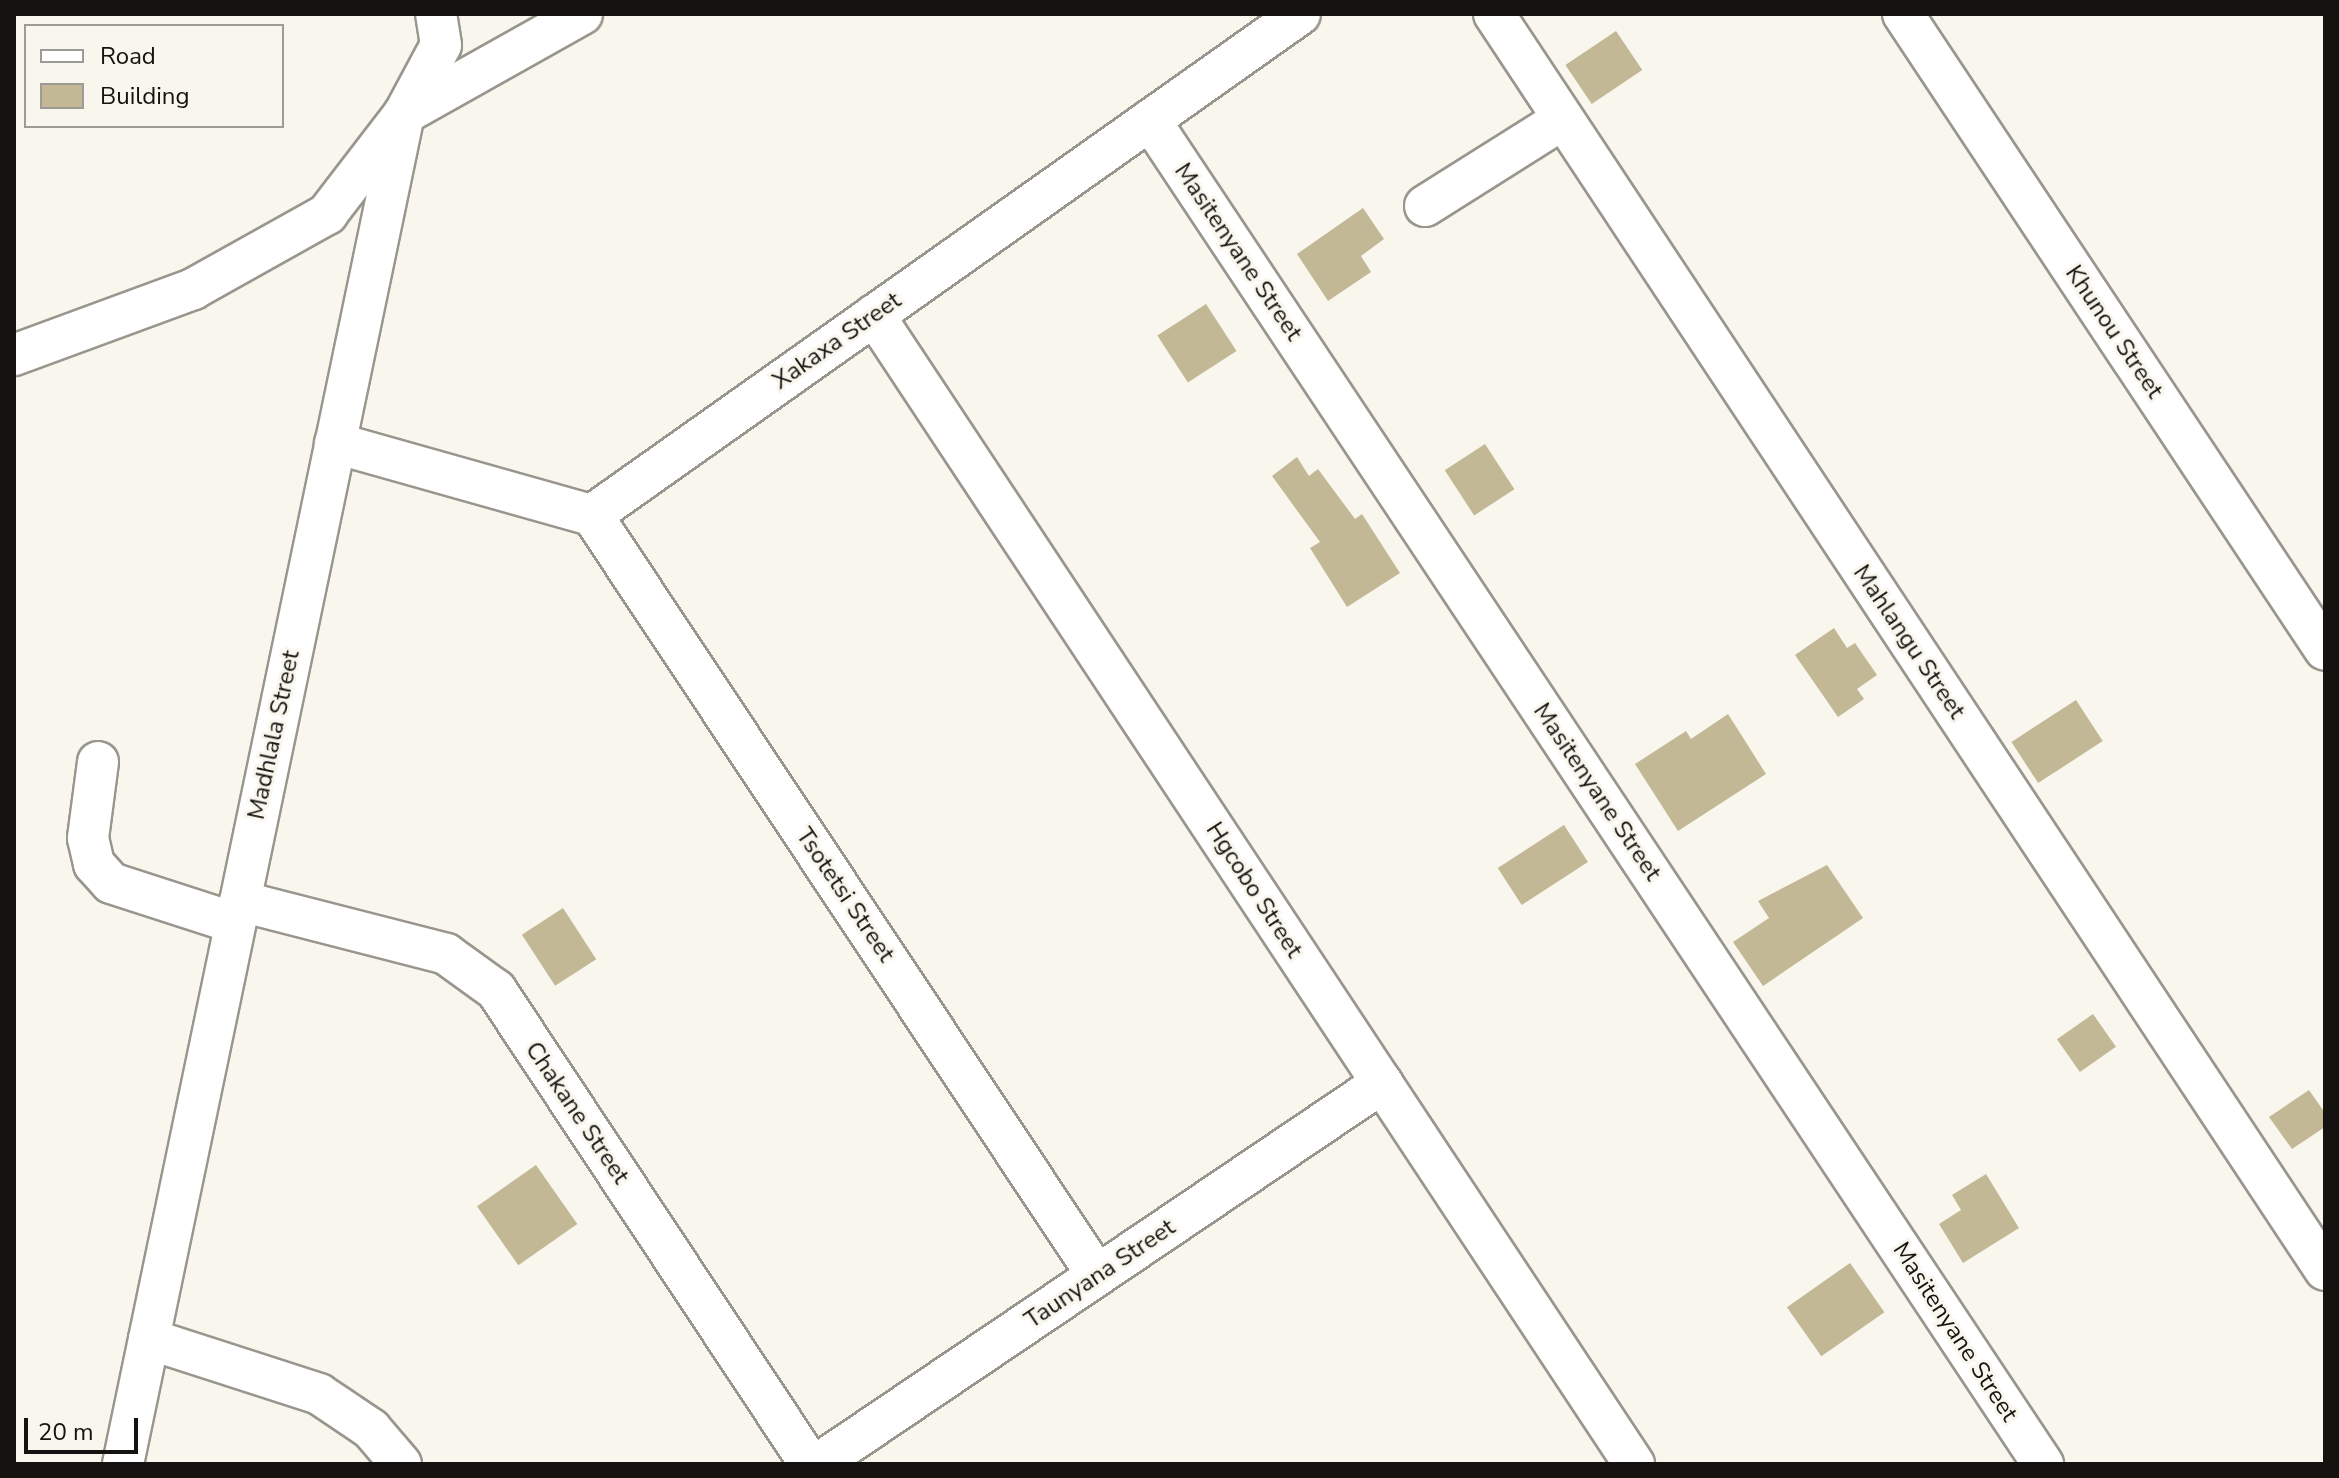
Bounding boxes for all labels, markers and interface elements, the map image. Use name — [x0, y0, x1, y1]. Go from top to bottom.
legend — [24, 24, 284, 128]
text: Road — [100, 40, 156, 72]
text: Building — [100, 80, 190, 112]
street label: Masitenyane Street — [1168, 158, 1308, 346]
street label: Khunou Street — [2059, 260, 2169, 404]
street label: Xakaxa Street — [767, 286, 907, 396]
street label: Mahlangu Street — [1847, 560, 1971, 724]
street label: Madhlala Street — [242, 648, 306, 822]
street label: Masitenyane Street — [1527, 698, 1667, 886]
street label: Hgcobo Street — [1200, 817, 1308, 963]
street label: Tsotetsi Street — [790, 822, 900, 968]
street label: Chakane Street — [519, 1036, 635, 1190]
street label: Taunyana Street — [1019, 1213, 1181, 1335]
street label: Masitenyane Street — [1886, 1237, 2024, 1427]
scale bar — [28, 1402, 142, 1452]
text: 20 m — [38, 1416, 94, 1448]

